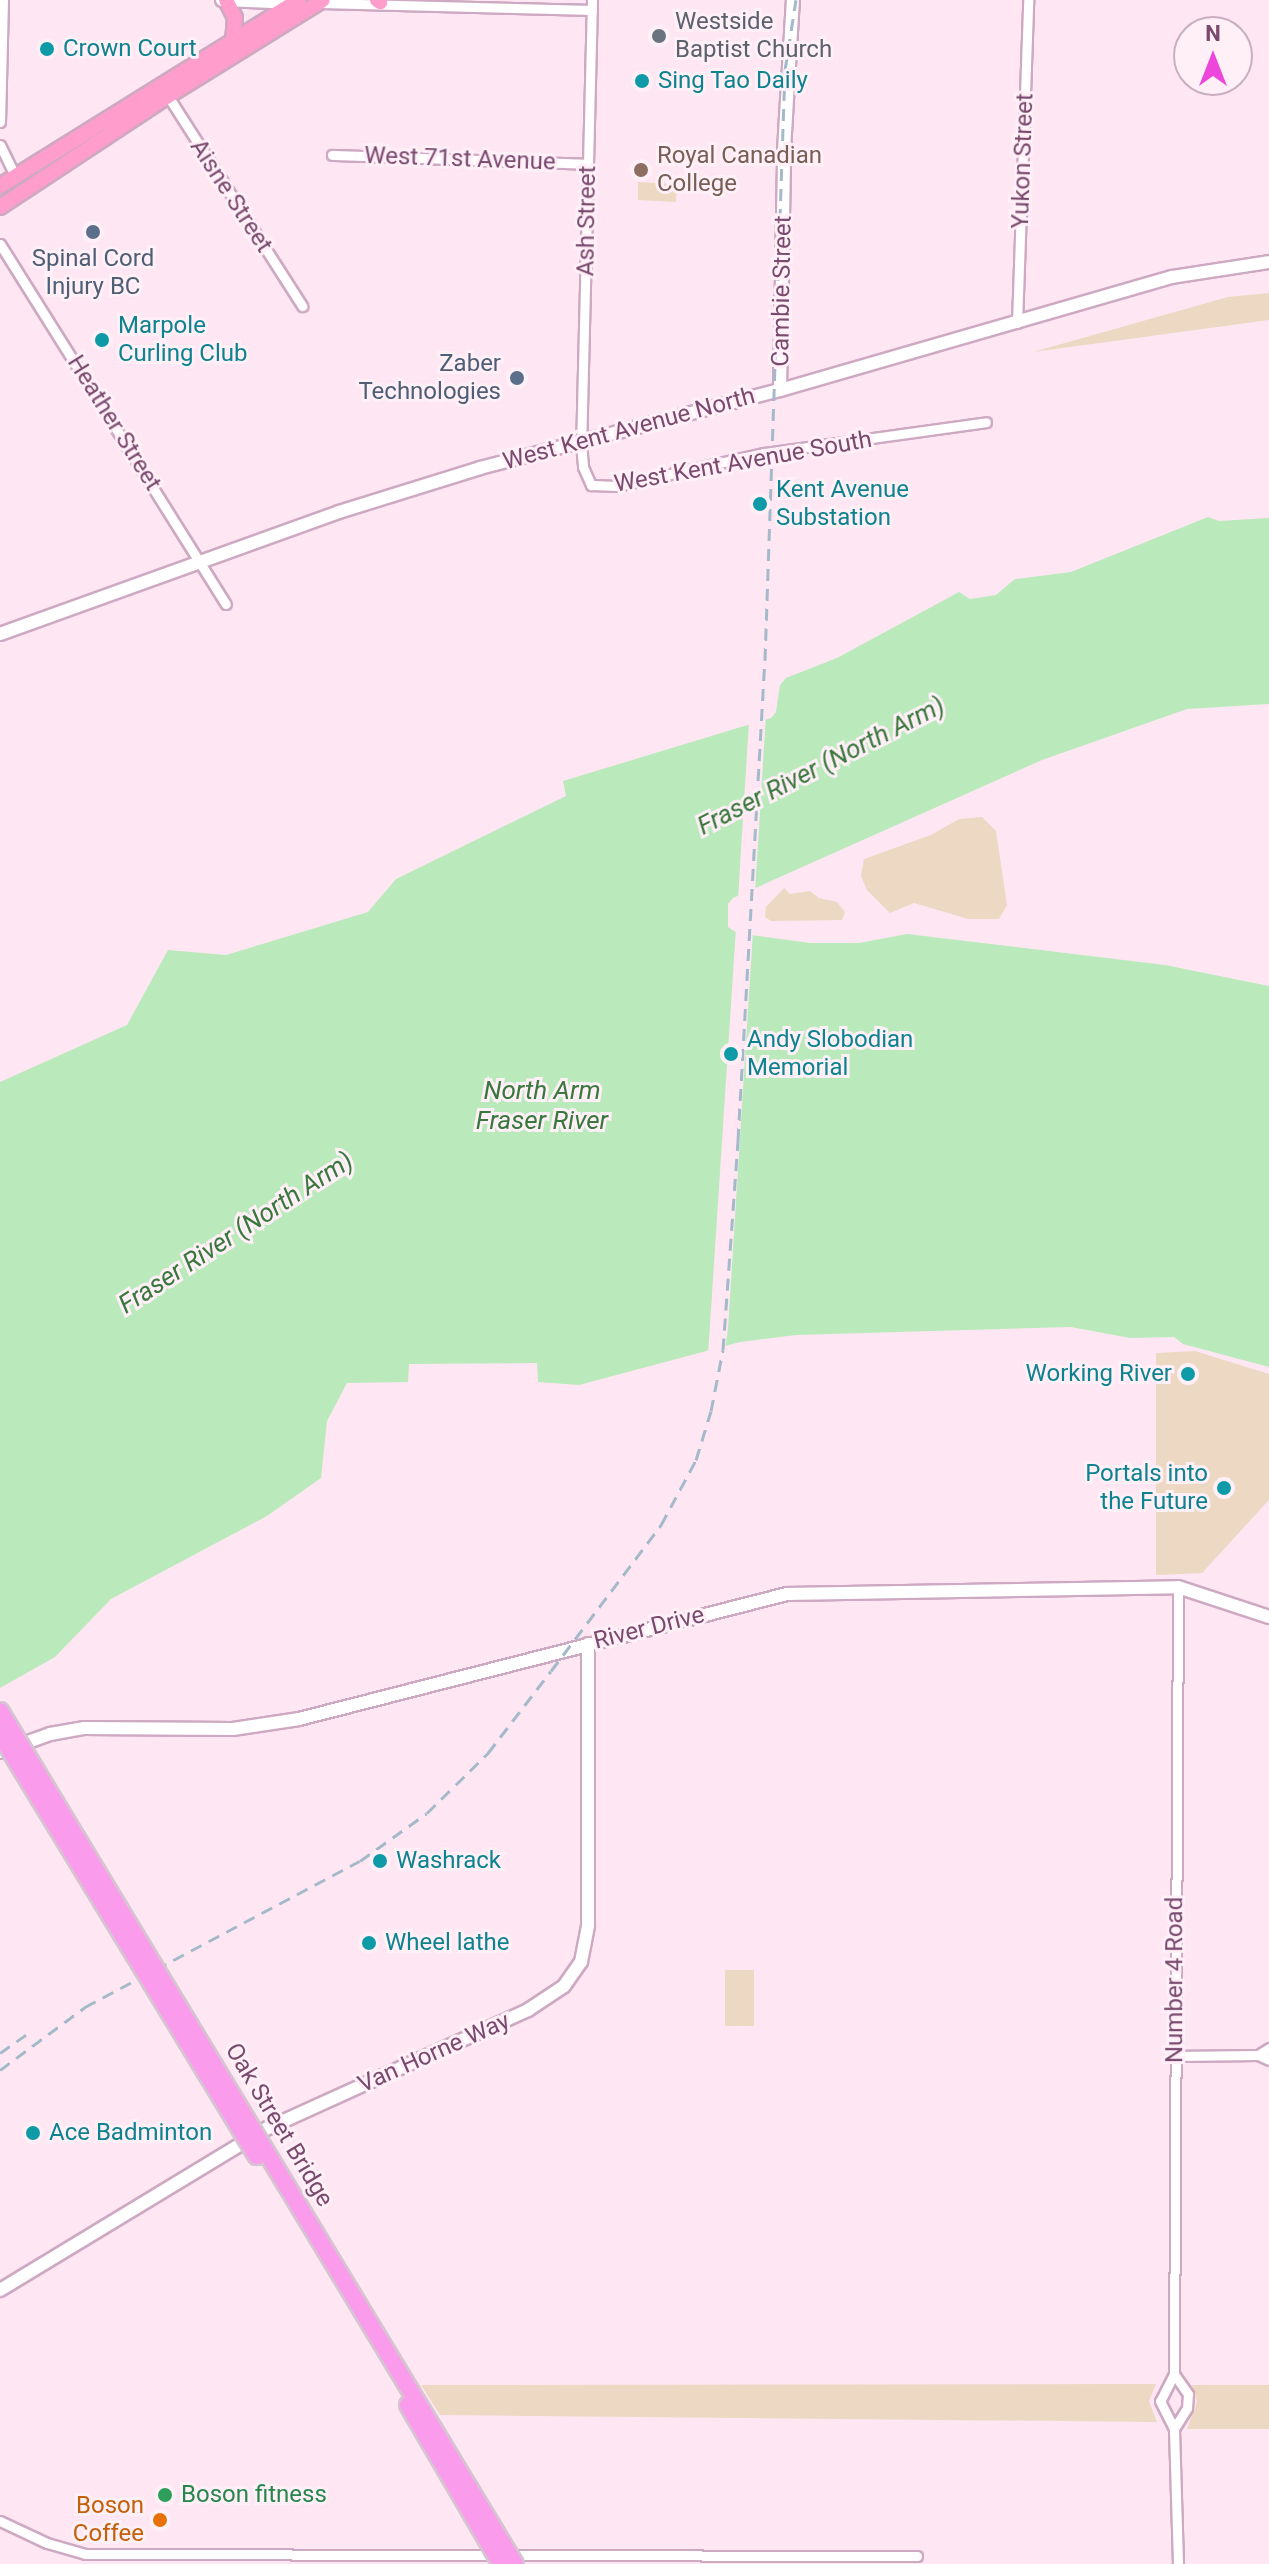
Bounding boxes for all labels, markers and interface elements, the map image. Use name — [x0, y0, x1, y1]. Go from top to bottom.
place label: Westside Baptist Church — [675, 8, 832, 64]
north arrow — [1173, 16, 1253, 96]
text: N — [1205, 21, 1221, 46]
marker: Westside Baptist Church — [650, 27, 668, 45]
place label: Crown Court — [63, 35, 197, 63]
marker: Crown Court — [38, 40, 56, 58]
place label: Sing Tao Daily — [658, 67, 808, 95]
marker: Sing Tao Daily — [633, 72, 651, 90]
street label: Yukon Street — [1006, 93, 1040, 229]
street label: Aisne Street — [184, 134, 278, 258]
street label: West 71st Avenue — [364, 141, 556, 177]
place label: Royal Canadian College — [657, 142, 822, 198]
marker: Royal Canadian College — [632, 161, 650, 179]
street label: Ash Street — [572, 165, 602, 277]
street label: Cambie Street — [766, 215, 798, 367]
marker: Spinal Cord Injury BC — [84, 223, 102, 241]
place label: Spinal Cord Injury BC — [32, 245, 154, 301]
place label: Marpole Curling Club — [118, 312, 248, 368]
marker: Marpole Curling Club — [93, 331, 111, 349]
street label: Heather Street — [61, 350, 167, 496]
place label: Zaber Technologies — [358, 350, 501, 406]
marker: Zaber Technologies — [508, 369, 526, 387]
street label: West Kent Avenue North — [500, 382, 758, 476]
street label: West Kent Avenue South — [612, 425, 874, 499]
place label: Kent Avenue Substation — [776, 476, 909, 532]
marker: Kent Avenue Substation — [751, 495, 769, 513]
water label: Fraser River (North Arm) — [692, 690, 950, 842]
place label: Andy Slobodian Memorial — [747, 1026, 913, 1082]
marker: Andy Slobodian Memorial — [722, 1045, 740, 1063]
water label: North Arm Fraser River — [476, 1075, 608, 1136]
water label: Fraser River (North Arm) — [113, 1145, 359, 1321]
place label: Working River — [1026, 1360, 1172, 1388]
marker: Working River — [1179, 1365, 1197, 1383]
place label: Portals into the Future — [1085, 1460, 1208, 1516]
marker: Portals into the Future — [1215, 1479, 1233, 1497]
street label: River Drive — [591, 1600, 707, 1656]
place label: Washrack — [396, 1847, 501, 1875]
marker: Washrack — [371, 1852, 389, 1870]
street label: Number 4 Road — [1161, 1897, 1189, 2063]
place label: Wheel lathe — [385, 1929, 509, 1957]
marker: Wheel lathe — [360, 1934, 378, 1952]
street label: Van Horne Way — [354, 2007, 514, 2099]
street label: Oak Street Bridge — [219, 2038, 339, 2212]
place label: Ace Badminton — [49, 2119, 212, 2147]
marker: Ace Badminton — [24, 2124, 42, 2142]
place label: Boson fitness — [181, 2481, 327, 2509]
marker: Boson fitness — [156, 2486, 174, 2504]
place label: Boson Coffee — [73, 2492, 144, 2548]
marker: Boson Coffee — [151, 2511, 169, 2529]

